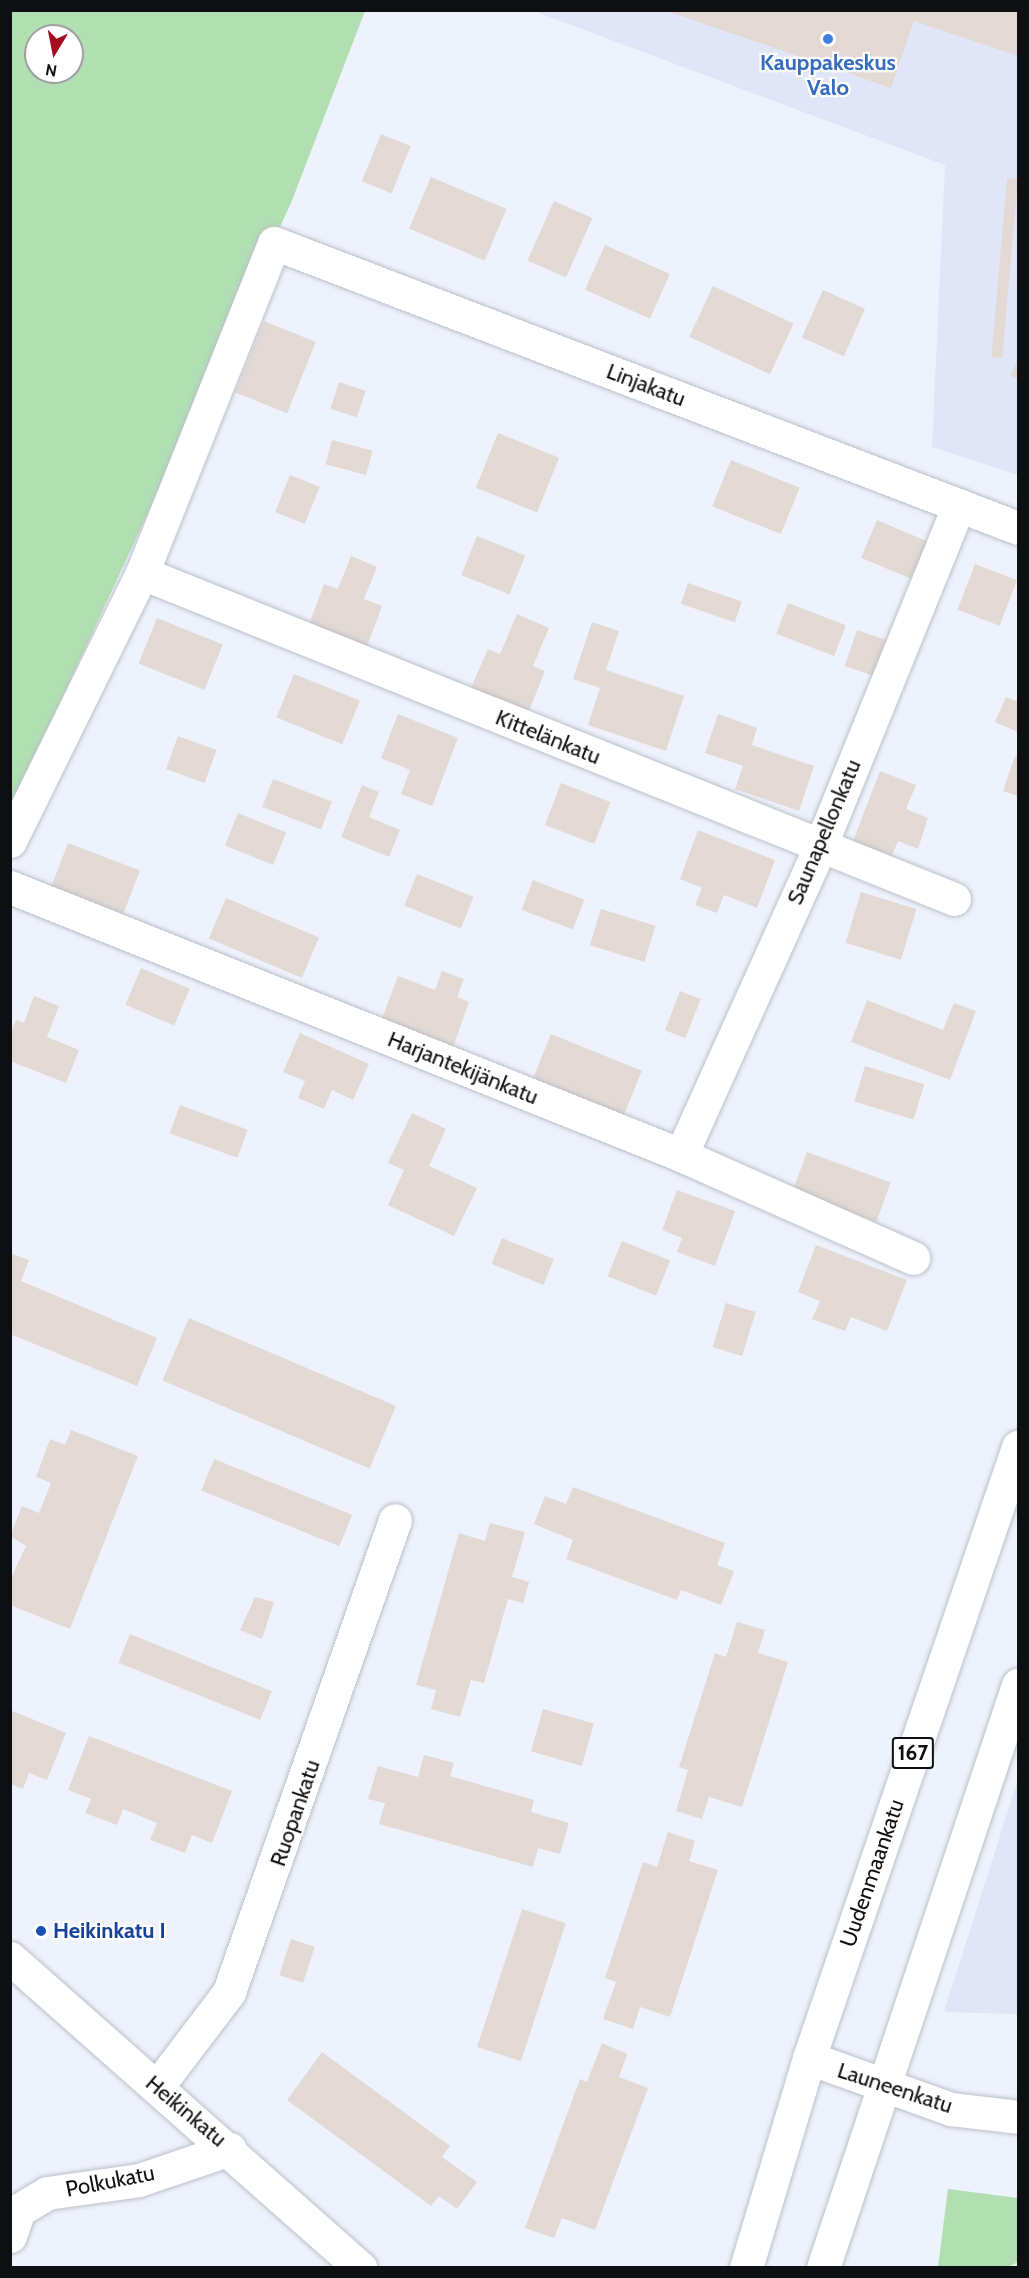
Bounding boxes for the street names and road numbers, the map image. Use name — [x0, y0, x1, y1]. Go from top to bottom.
street label: Linjakatu — [603, 358, 689, 412]
street label: Kittelänkatu — [492, 704, 604, 770]
street label: Saunapellonkatu — [782, 755, 866, 909]
street label: Harjantekijänkatu — [384, 1026, 542, 1110]
road number: 167 — [890, 1735, 936, 1771]
street label: Ruopankatu — [264, 1756, 326, 1870]
street label: Uudenmaankatu — [834, 1796, 910, 1950]
street label: Launeenkatu — [834, 2057, 956, 2119]
street label: Heikinkatu — [140, 2070, 232, 2152]
street label: Polkukatu — [63, 2159, 157, 2203]

